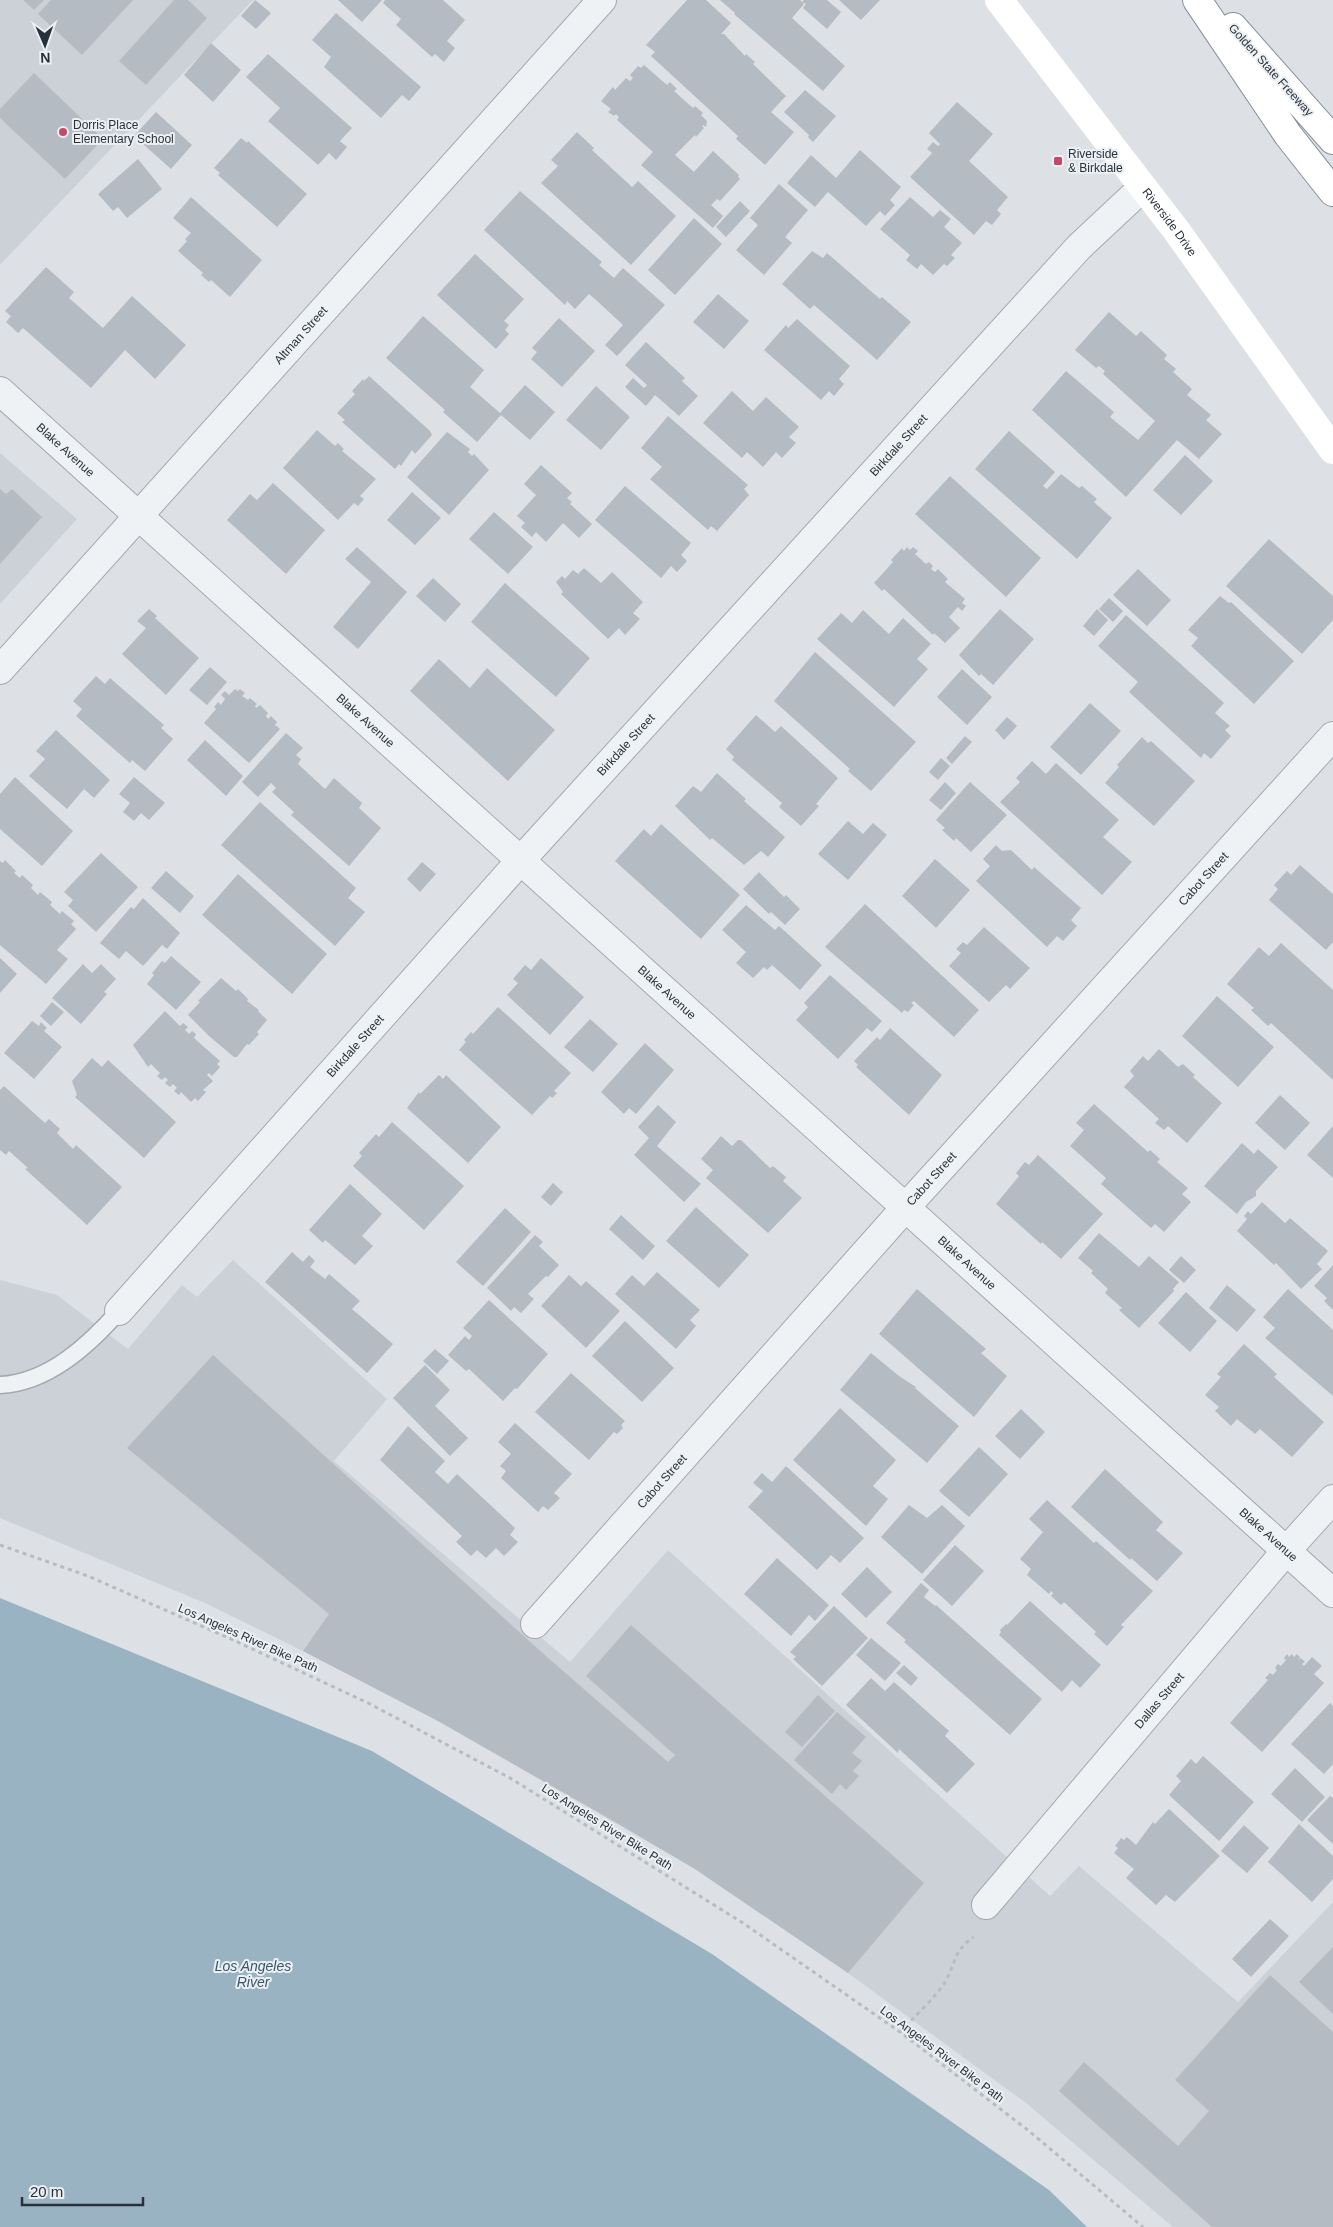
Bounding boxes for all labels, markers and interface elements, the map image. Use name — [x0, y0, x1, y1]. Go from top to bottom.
north arrow — [20, 20, 70, 70]
street label: Golden State Freeway — [1226, 21, 1316, 119]
text: N — [40, 50, 51, 66]
place label: Dorris Place Elementary School — [73, 118, 174, 146]
marker: Dorris Place Elementary School — [57, 126, 69, 138]
place label: Riverside & Birkdale — [1068, 147, 1123, 175]
marker: Riverside & Birkdale — [1052, 155, 1064, 167]
street label: Riverside Drive — [1139, 185, 1200, 259]
street label: Altman Street — [271, 303, 331, 367]
street label: Birkdale Street — [867, 411, 931, 479]
street label: Blake Avenue — [33, 420, 97, 480]
street label: Blake Avenue — [333, 691, 398, 750]
street label: Birkdale Street — [594, 710, 658, 779]
street label: Cabot Street — [1176, 849, 1232, 909]
street label: Blake Avenue — [635, 963, 699, 1022]
street label: Birkdale Street — [324, 1011, 387, 1080]
street label: Cabot Street — [904, 1149, 960, 1209]
street label: Blake Avenue — [935, 1233, 999, 1293]
street label: Cabot Street — [634, 1451, 690, 1511]
street label: Blake Avenue — [1237, 1505, 1301, 1565]
street label: Los Angeles River Bike Path — [176, 1601, 320, 1675]
street label: Dallas Street — [1132, 1669, 1187, 1731]
street label: Los Angeles River Bike Path — [539, 1781, 675, 1873]
water label: Los Angeles River — [215, 1958, 291, 1990]
street label: Los Angeles River Bike Path — [877, 2003, 1007, 2105]
scale bar — [22, 2174, 144, 2206]
text: 20 m — [30, 2183, 63, 2200]

